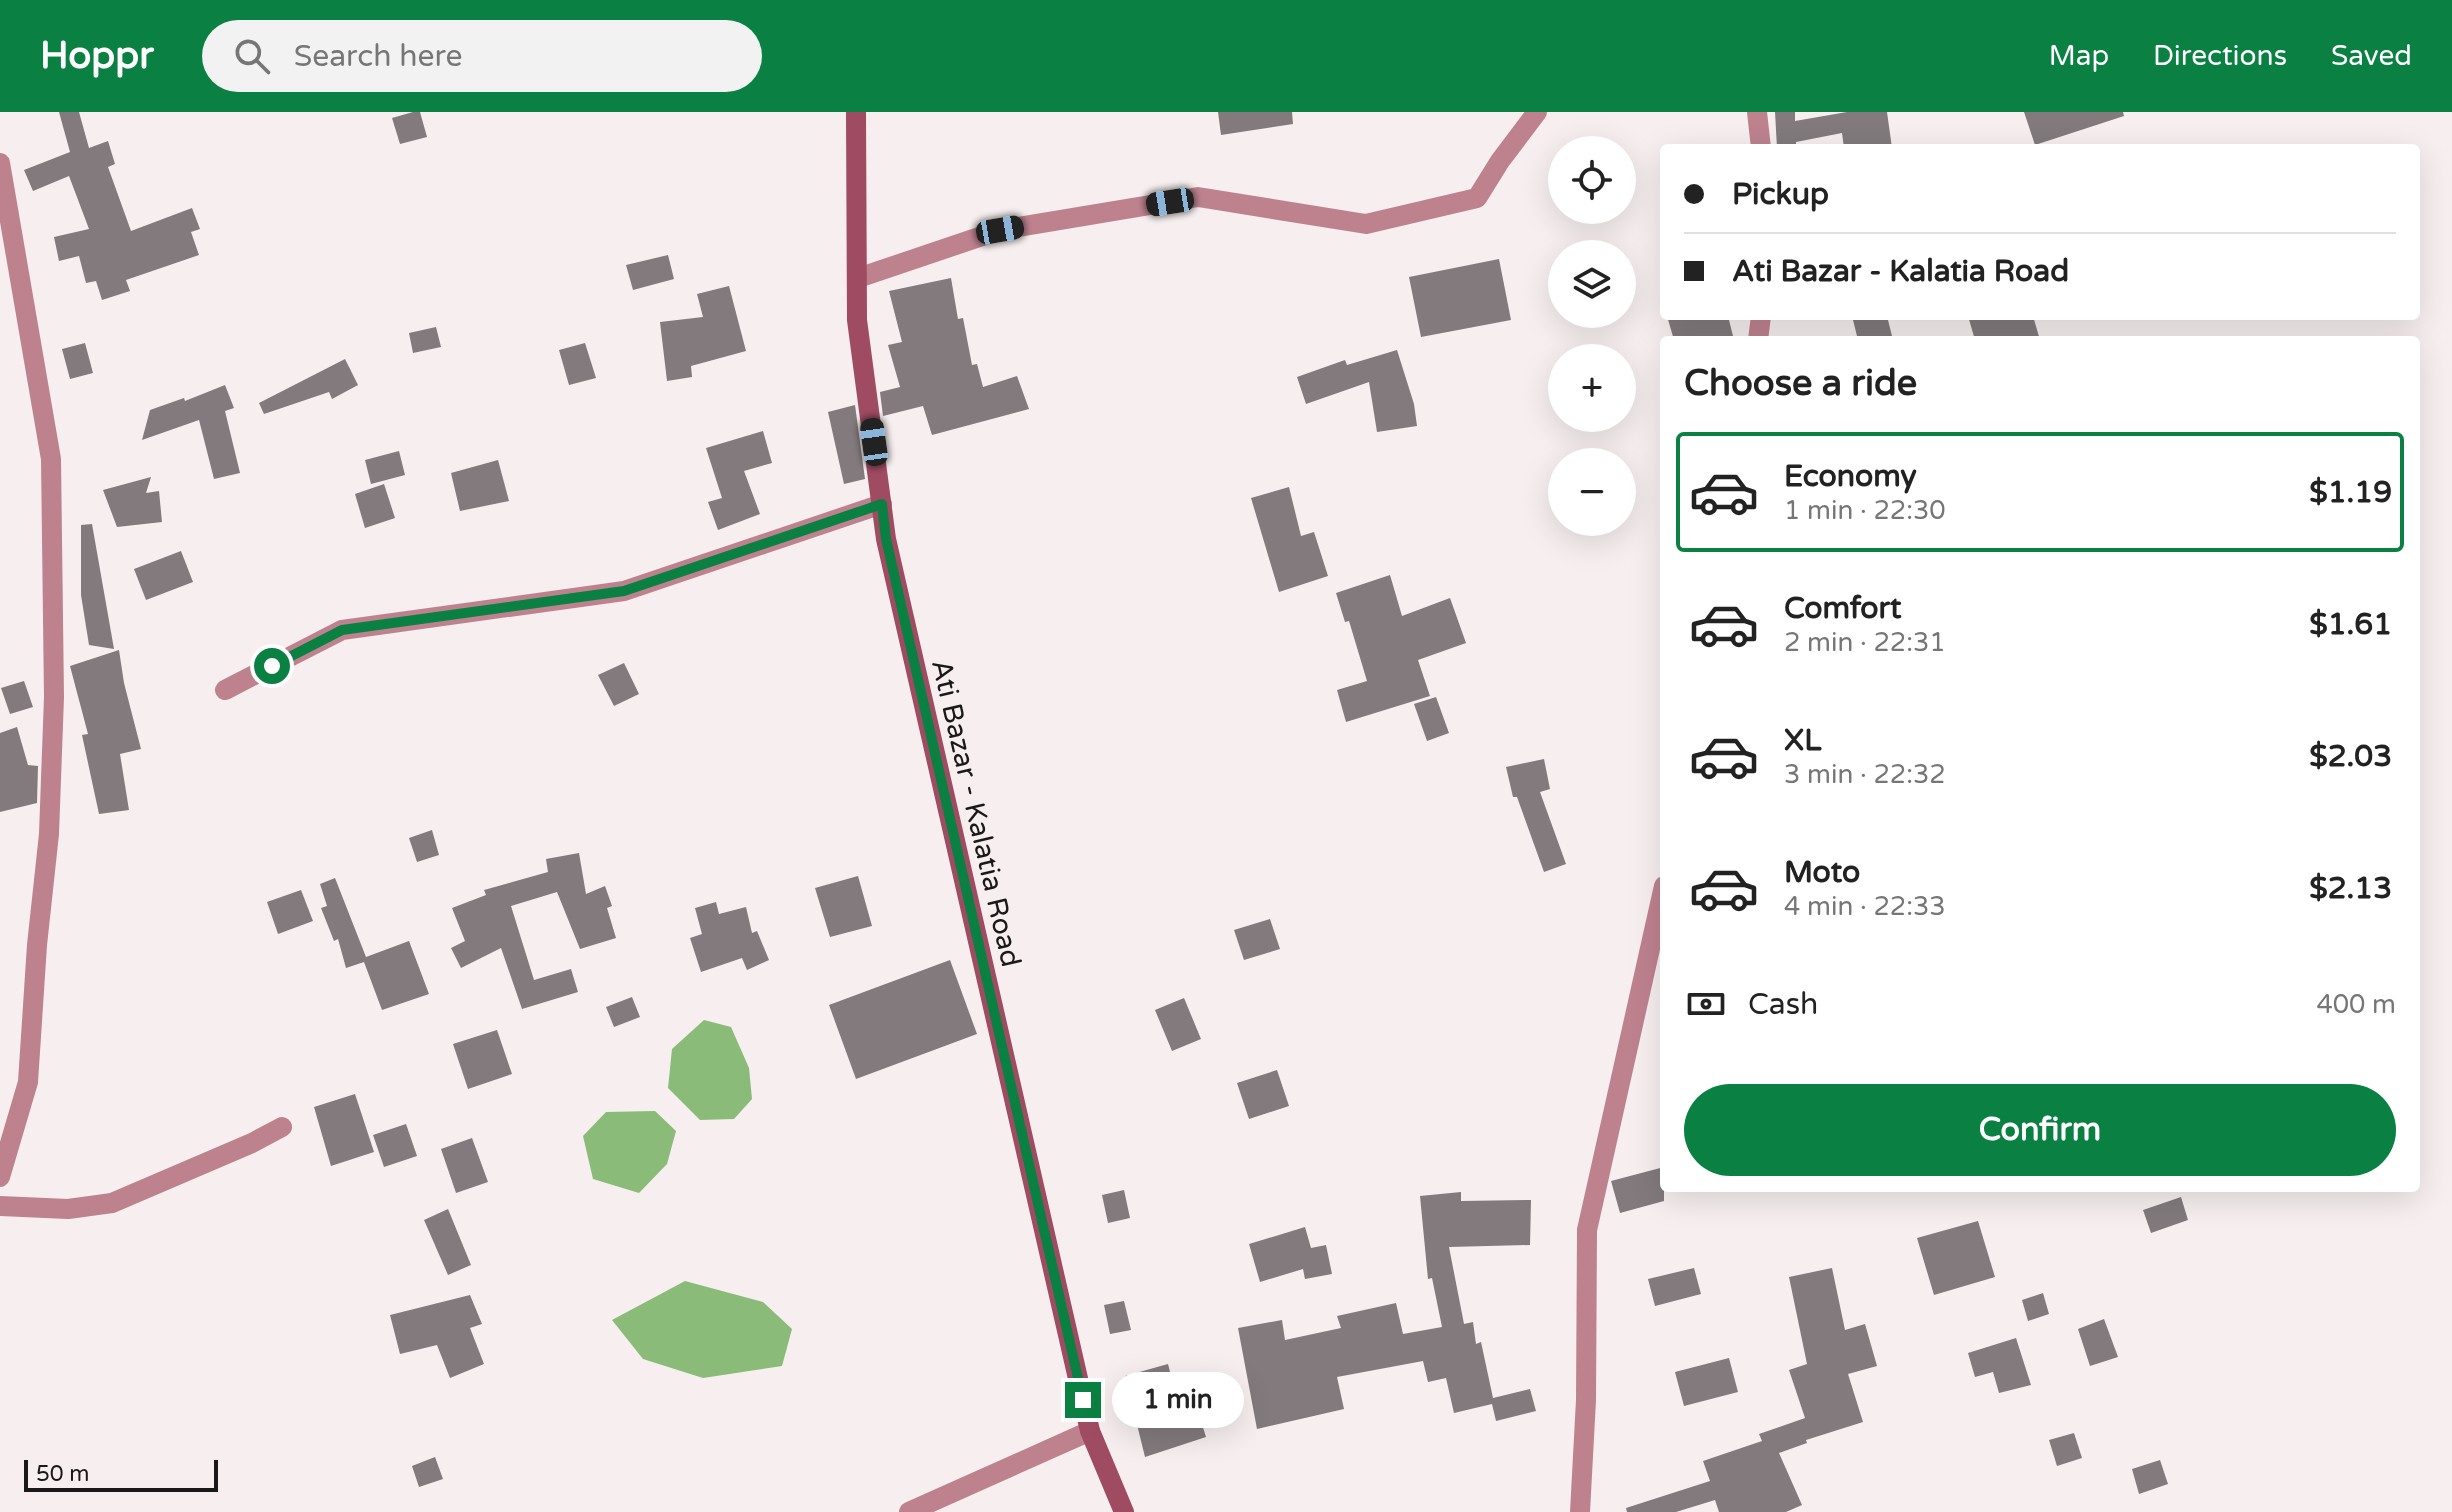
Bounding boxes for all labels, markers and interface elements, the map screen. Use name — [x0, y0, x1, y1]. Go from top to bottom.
search box — [202, 20, 762, 92]
text: Hoppr — [40, 33, 154, 79]
icon: search — [230, 34, 274, 78]
text: Search here — [294, 38, 462, 75]
text: Map — [2049, 39, 2109, 73]
text: Directions — [2153, 39, 2287, 73]
text: Saved — [2331, 39, 2412, 73]
map controls — [1548, 136, 1636, 536]
button: locate — [1548, 136, 1636, 224]
text: Pickup — [1732, 176, 1829, 213]
car — [1144, 186, 1196, 218]
car — [974, 214, 1026, 246]
button: layers — [1548, 240, 1636, 328]
text: Ati Bazar - Kalatia Road — [1732, 253, 2069, 290]
button: + — [1548, 344, 1636, 432]
text: Choose a ride — [1684, 362, 1917, 405]
car — [859, 417, 889, 467]
button: − — [1548, 448, 1636, 536]
icon: car — [1688, 456, 1760, 528]
text: Economy — [1784, 458, 1917, 495]
text: $1.19 — [2309, 474, 2392, 511]
text: 1 min · 22:30 — [1784, 495, 1946, 526]
icon: car — [1688, 588, 1760, 660]
text: Comfort — [1784, 590, 1902, 627]
text: $1.61 — [2309, 606, 2392, 643]
text: 2 min · 22:31 — [1784, 627, 1946, 658]
route start — [254, 648, 290, 684]
street label: Ati Bazar - Kalatia Road — [924, 656, 1028, 970]
icon: car — [1688, 720, 1760, 792]
text: XL — [1784, 722, 1821, 759]
text: $2.03 — [2309, 738, 2392, 775]
text: 3 min · 22:32 — [1784, 759, 1946, 790]
icon: car — [1688, 852, 1760, 924]
text: Moto — [1784, 854, 1860, 891]
text: $2.13 — [2309, 870, 2392, 907]
text: 4 min · 22:33 — [1784, 891, 1946, 922]
icon: cash — [1684, 982, 1728, 1026]
text: Cash — [1748, 986, 1818, 1023]
text: 400 m — [2316, 989, 2396, 1020]
button: Confirm — [1684, 1084, 2396, 1176]
callout: 1 min — [1111, 1372, 1243, 1428]
route end — [1065, 1382, 1101, 1418]
text: 1 min — [1143, 1384, 1213, 1415]
scale bar — [24, 1456, 218, 1492]
text: 50 m — [36, 1461, 90, 1487]

